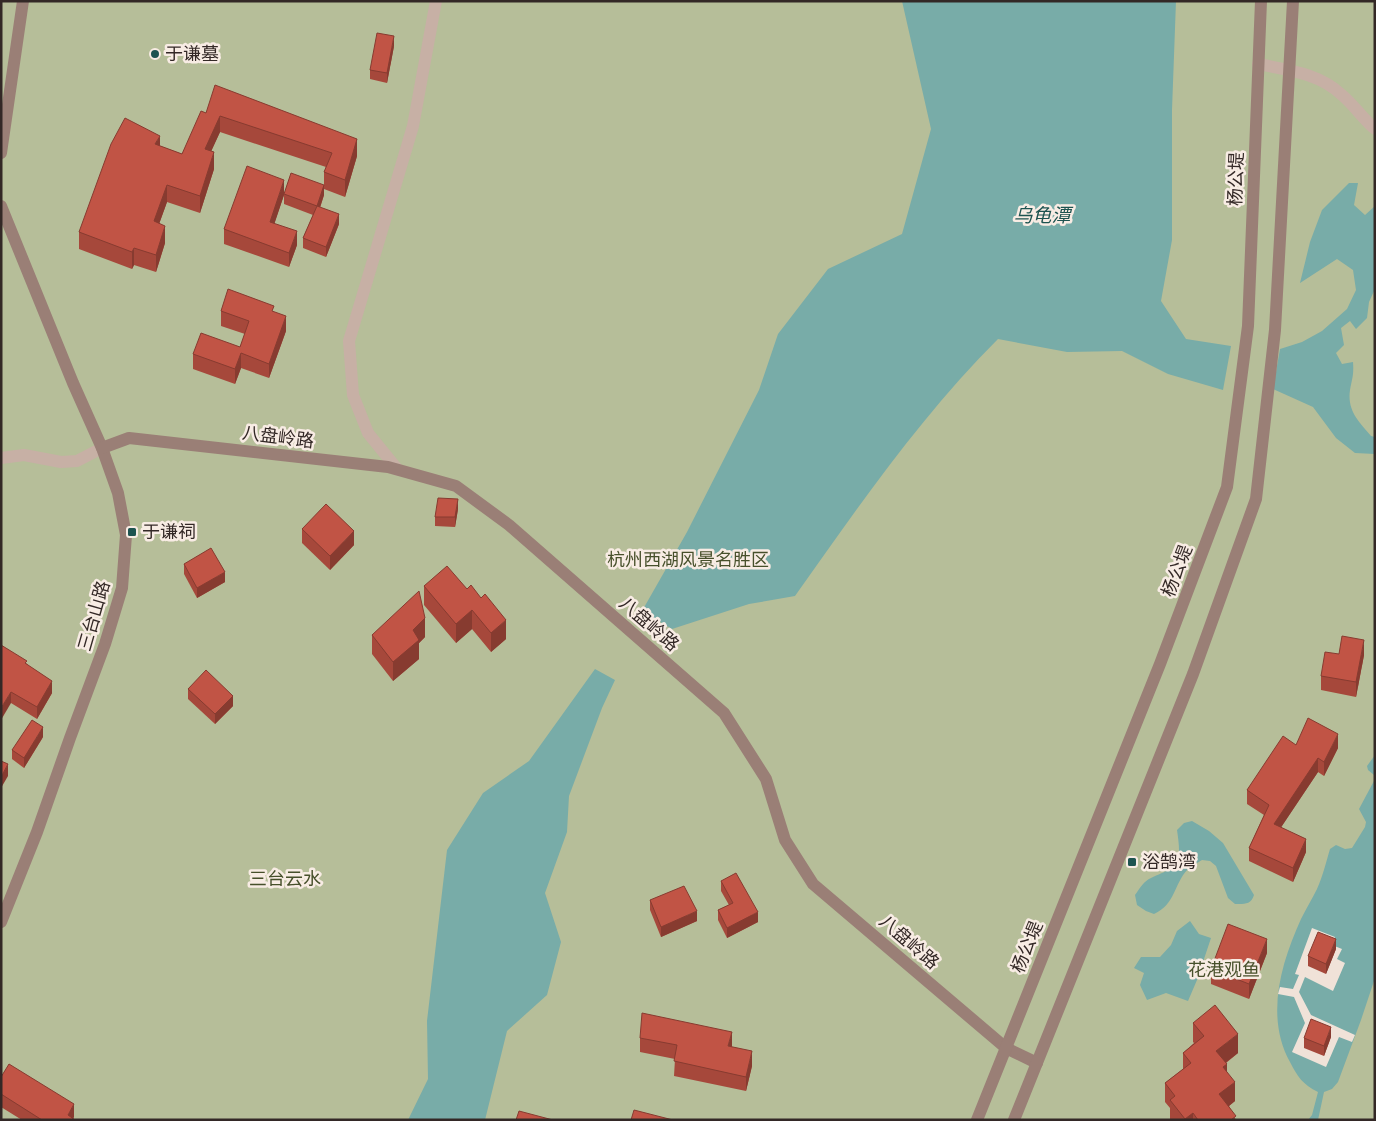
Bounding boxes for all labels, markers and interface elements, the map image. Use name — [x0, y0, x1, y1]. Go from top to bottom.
place label: 于谦墓 — [165, 41, 219, 65]
marker: 于谦墓 — [149, 48, 161, 60]
street label: 杨公堤 — [1222, 152, 1248, 206]
water label: 乌龟潭 — [1013, 202, 1073, 228]
street label: 八盘岭路 — [241, 420, 315, 452]
place label: 于谦祠 — [142, 519, 196, 543]
marker: 于谦祠 — [126, 526, 138, 538]
street label: 杨公堤 — [1155, 541, 1197, 600]
park label: 杭州西湖风景名胜区 — [607, 547, 769, 571]
street label: 三台山路 — [72, 578, 114, 654]
street label: 八盘岭路 — [615, 591, 685, 656]
place label: 浴鹄湾 — [1142, 849, 1196, 873]
marker: 浴鹄湾 — [1126, 856, 1138, 868]
park label: 三台云水 — [249, 866, 321, 890]
street label: 八盘岭路 — [875, 909, 945, 974]
street label: 杨公堤 — [1005, 917, 1047, 976]
park label: 花港观鱼 — [1188, 957, 1260, 981]

